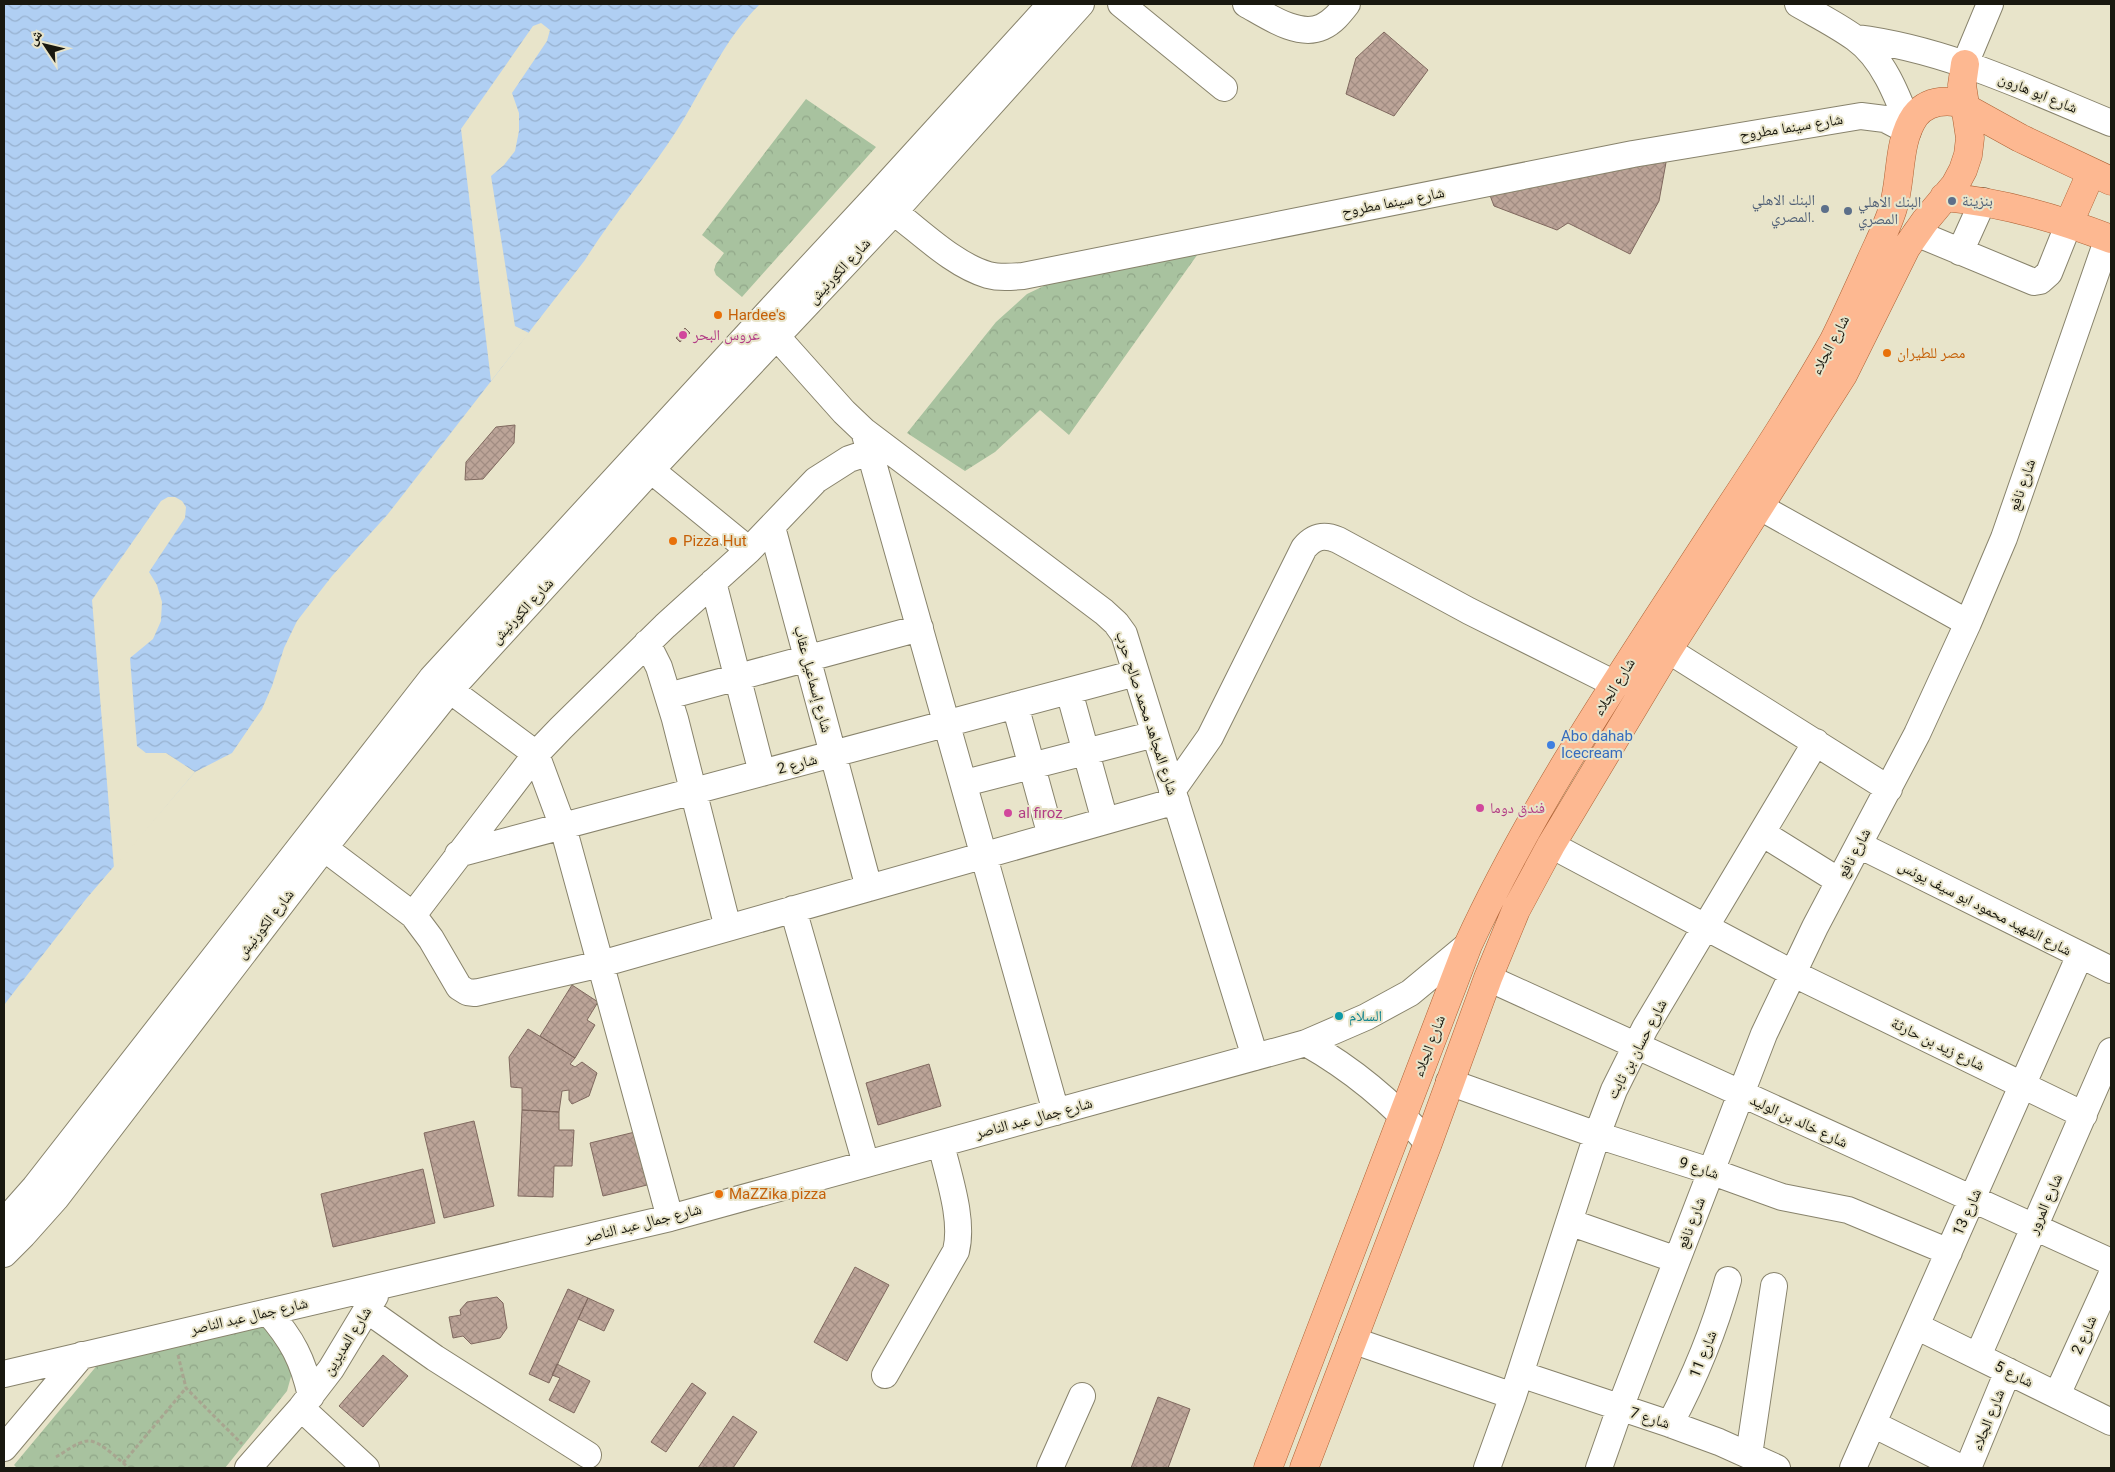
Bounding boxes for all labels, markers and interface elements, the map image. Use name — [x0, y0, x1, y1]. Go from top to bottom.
north arrow — [20, 20, 70, 70]
text: ش — [24, 27, 46, 49]
street label: شارع ابو هارون — [1995, 69, 2080, 118]
street label: شارع سينما مطروح — [1738, 110, 1844, 145]
street label: شارع سينما مطروح — [1340, 183, 1446, 222]
place label: البنك الاهلي المصري. — [1752, 191, 1815, 229]
place label: بنزينة — [1962, 192, 1993, 210]
place label: البنك الاهلي المصري — [1858, 193, 1921, 231]
marker: بنزينة — [1946, 195, 1958, 207]
marker: البنك الاهلي المصري. — [1819, 203, 1831, 215]
marker: البنك الاهلي المصري — [1842, 205, 1854, 217]
street label: شارع الكورنيش — [804, 234, 875, 308]
place label: Hardee's — [728, 306, 786, 324]
marker: Hardee's — [712, 309, 724, 321]
street label: شارع الجلاء — [1807, 312, 1854, 378]
place label: عروس البحر — [692, 326, 760, 345]
marker: عروس البحر — [677, 329, 689, 341]
place label: مصر للطيران — [1897, 344, 1966, 363]
marker: مصر للطيران — [1881, 347, 1893, 359]
street label: شارع نافع — [2005, 457, 2040, 514]
place label: Pizza Hut — [683, 532, 747, 550]
marker: Pizza Hut — [667, 535, 679, 547]
street label: شارع الكورنيش — [487, 574, 558, 648]
street label: شارع إسماعيل عقاب — [789, 624, 836, 735]
street label: شارع المجاهد محمد صالح حرب — [1111, 629, 1182, 797]
street label: شارع الجلاء — [1589, 655, 1640, 720]
place label: Abo dahab Icecream — [1561, 727, 1633, 762]
marker: Abo dahab Icecream — [1545, 739, 1557, 751]
street label: شارع 2 — [775, 750, 819, 779]
place label: فندق دوما — [1490, 799, 1545, 818]
marker: فندق دوما — [1474, 802, 1486, 814]
place label: al firoz — [1018, 804, 1063, 822]
marker: al firoz — [1002, 807, 1014, 819]
street label: شارع نافع — [1833, 825, 1875, 881]
street label: شارع الشهيد محمود ابو سيف يونس — [1895, 856, 2075, 961]
street label: شارع الكورنيش — [232, 885, 299, 963]
street label: شارع حسان بن ثابت — [1603, 996, 1672, 1102]
place label: السلام — [1349, 1007, 1382, 1026]
marker: السلام — [1333, 1010, 1345, 1022]
street label: شارع الجلاء — [1409, 1012, 1450, 1080]
street label: شارع زيد بن حارثة — [1888, 1014, 1988, 1075]
street label: شارع خالد بن الوليد — [1747, 1091, 1851, 1152]
street label: شارع جمال عبد الناصر — [973, 1094, 1095, 1143]
street label: شارع 9 — [1677, 1153, 1721, 1184]
street label: شارع المرور — [2023, 1171, 2067, 1238]
place label: MaZZika pizza — [729, 1185, 826, 1203]
street label: شارع 13 — [1949, 1186, 1986, 1239]
marker: MaZZika pizza — [713, 1188, 725, 1200]
street label: شارع نافع — [1673, 1195, 1710, 1252]
street label: شارع جمال عبد الناصر — [582, 1200, 704, 1247]
street label: شارع جمال عبد الناصر — [188, 1294, 310, 1339]
street label: شارع المديرين — [319, 1303, 376, 1379]
street label: شارع 2 — [2068, 1313, 2101, 1358]
street label: شارع 11 — [1685, 1328, 1722, 1381]
street label: شارع 5 — [1991, 1357, 2036, 1392]
street label: شارع الجلاء — [1968, 1387, 2009, 1454]
street label: شارع 7 — [1628, 1403, 1672, 1434]

